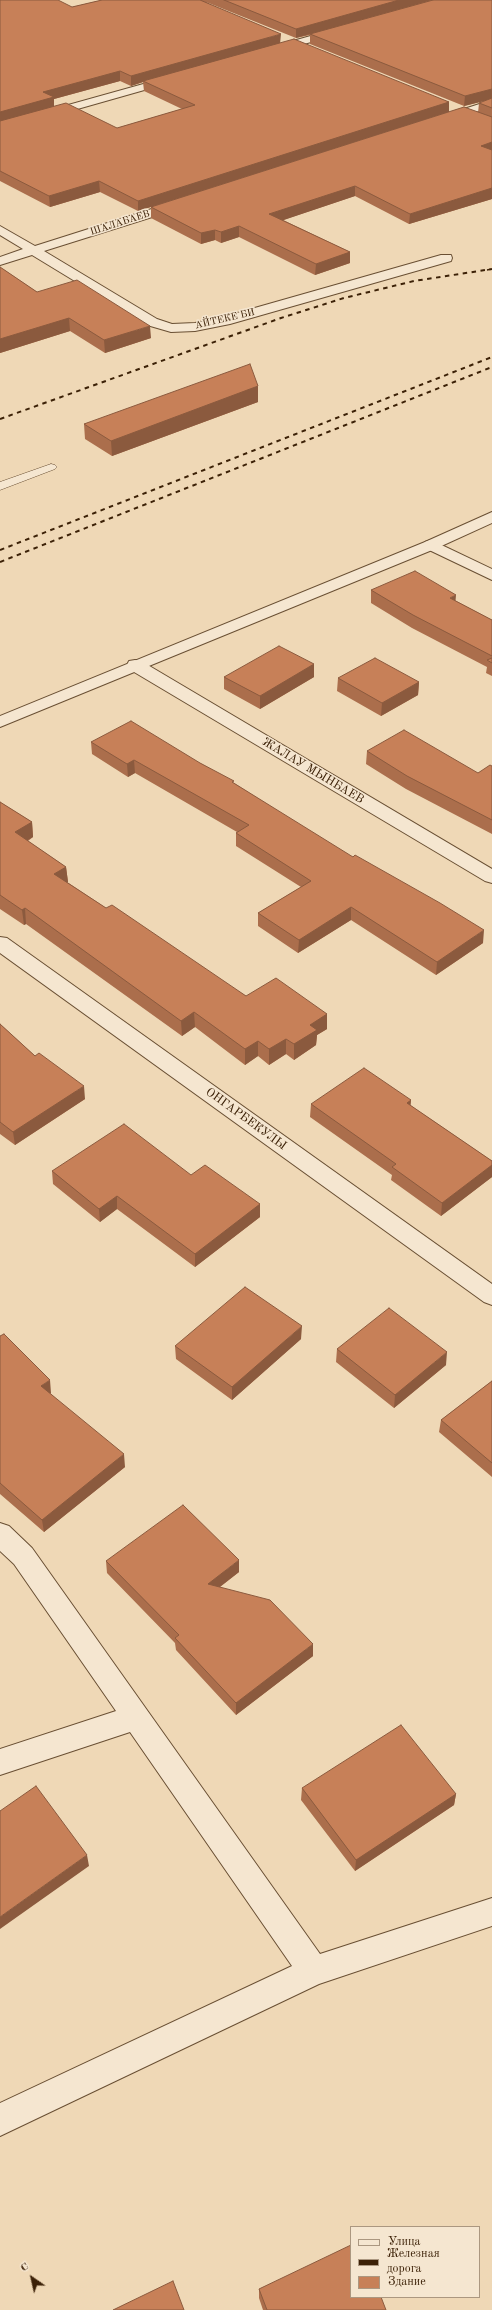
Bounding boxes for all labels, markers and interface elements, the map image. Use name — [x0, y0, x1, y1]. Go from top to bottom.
street label: ШАЛАБАЕВ — [89, 208, 151, 238]
street label: АЙТЕКЕ БИ — [194, 306, 256, 332]
street label: ЖАЛАУ МЫНБАЕВ — [260, 735, 366, 807]
street label: ОНГАРБЕКУЛЫ — [203, 1085, 289, 1153]
legend — [350, 2226, 480, 2298]
text: Улица — [388, 2236, 421, 2248]
text: Железная дорога — [387, 2248, 440, 2275]
north arrow — [12, 2258, 52, 2298]
text: С — [19, 2261, 31, 2274]
text: Здание — [388, 2276, 426, 2288]

